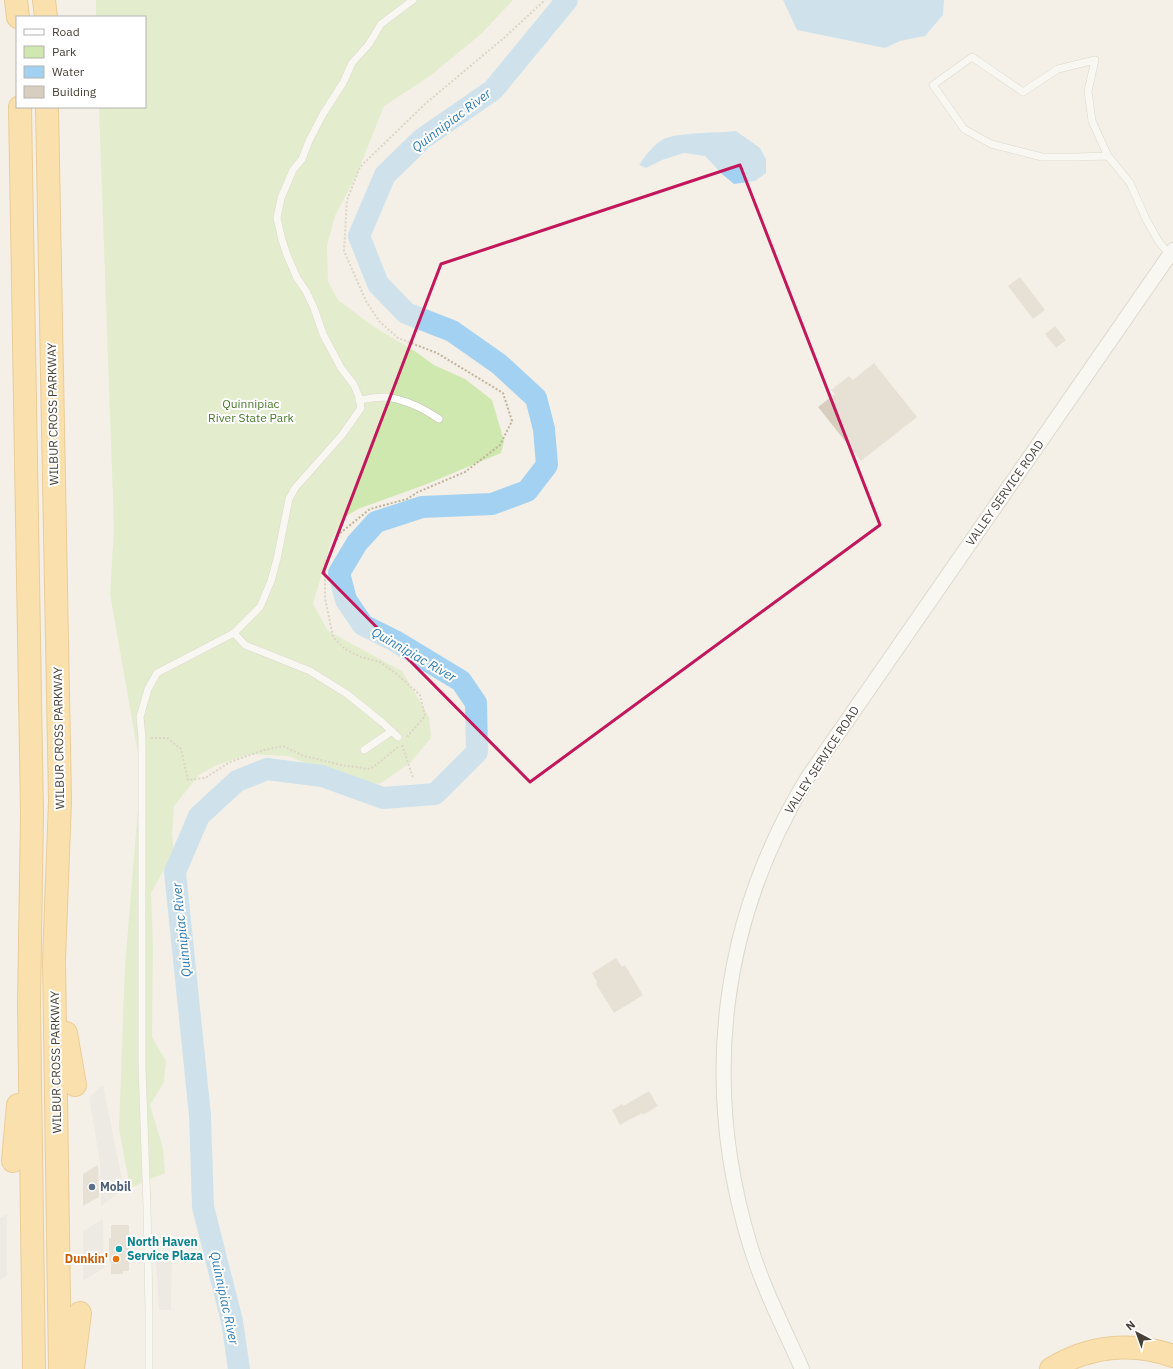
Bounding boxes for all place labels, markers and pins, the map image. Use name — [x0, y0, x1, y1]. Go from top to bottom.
place label: Mobil — [100, 1179, 131, 1194]
marker: Mobil — [87, 1182, 97, 1192]
place label: North Haven Service Plaza — [127, 1234, 203, 1263]
marker: North Haven Service Plaza — [114, 1244, 124, 1254]
place label: Dunkin' — [65, 1251, 108, 1266]
marker: Dunkin' — [111, 1254, 121, 1264]

